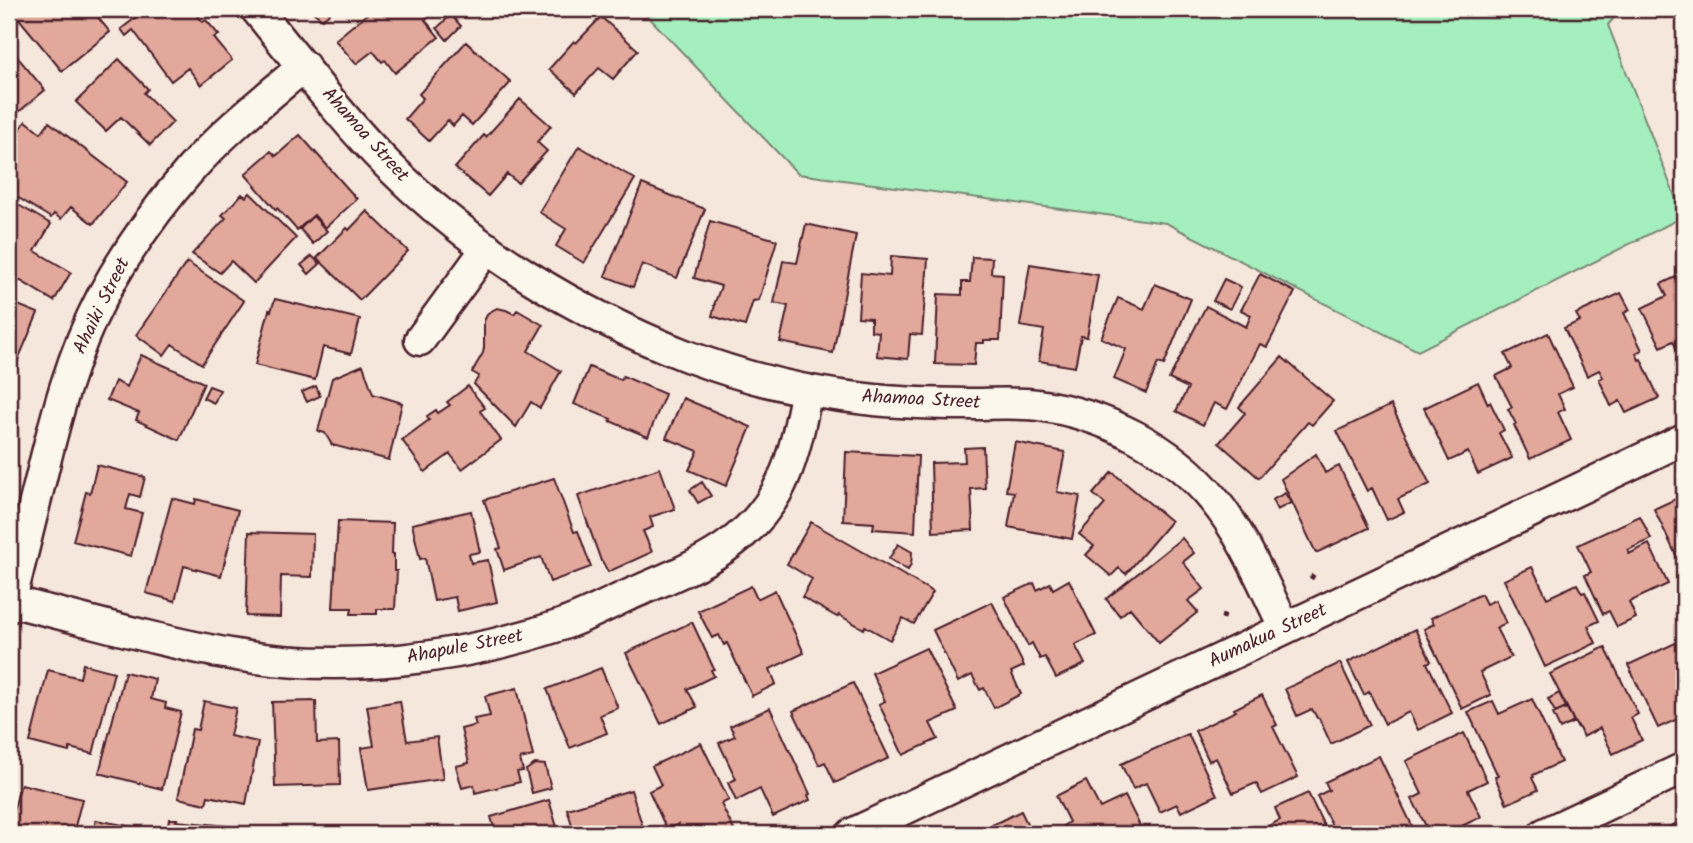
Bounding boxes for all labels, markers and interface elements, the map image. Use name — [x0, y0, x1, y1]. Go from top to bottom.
street label: Ahamoa Street — [314, 81, 416, 190]
street label: Ahaiki Street — [66, 252, 139, 359]
street label: Ahamoa Street — [861, 382, 982, 418]
street label: Aumakua Street — [1204, 595, 1333, 677]
street label: Ahapule Street — [404, 621, 526, 673]

